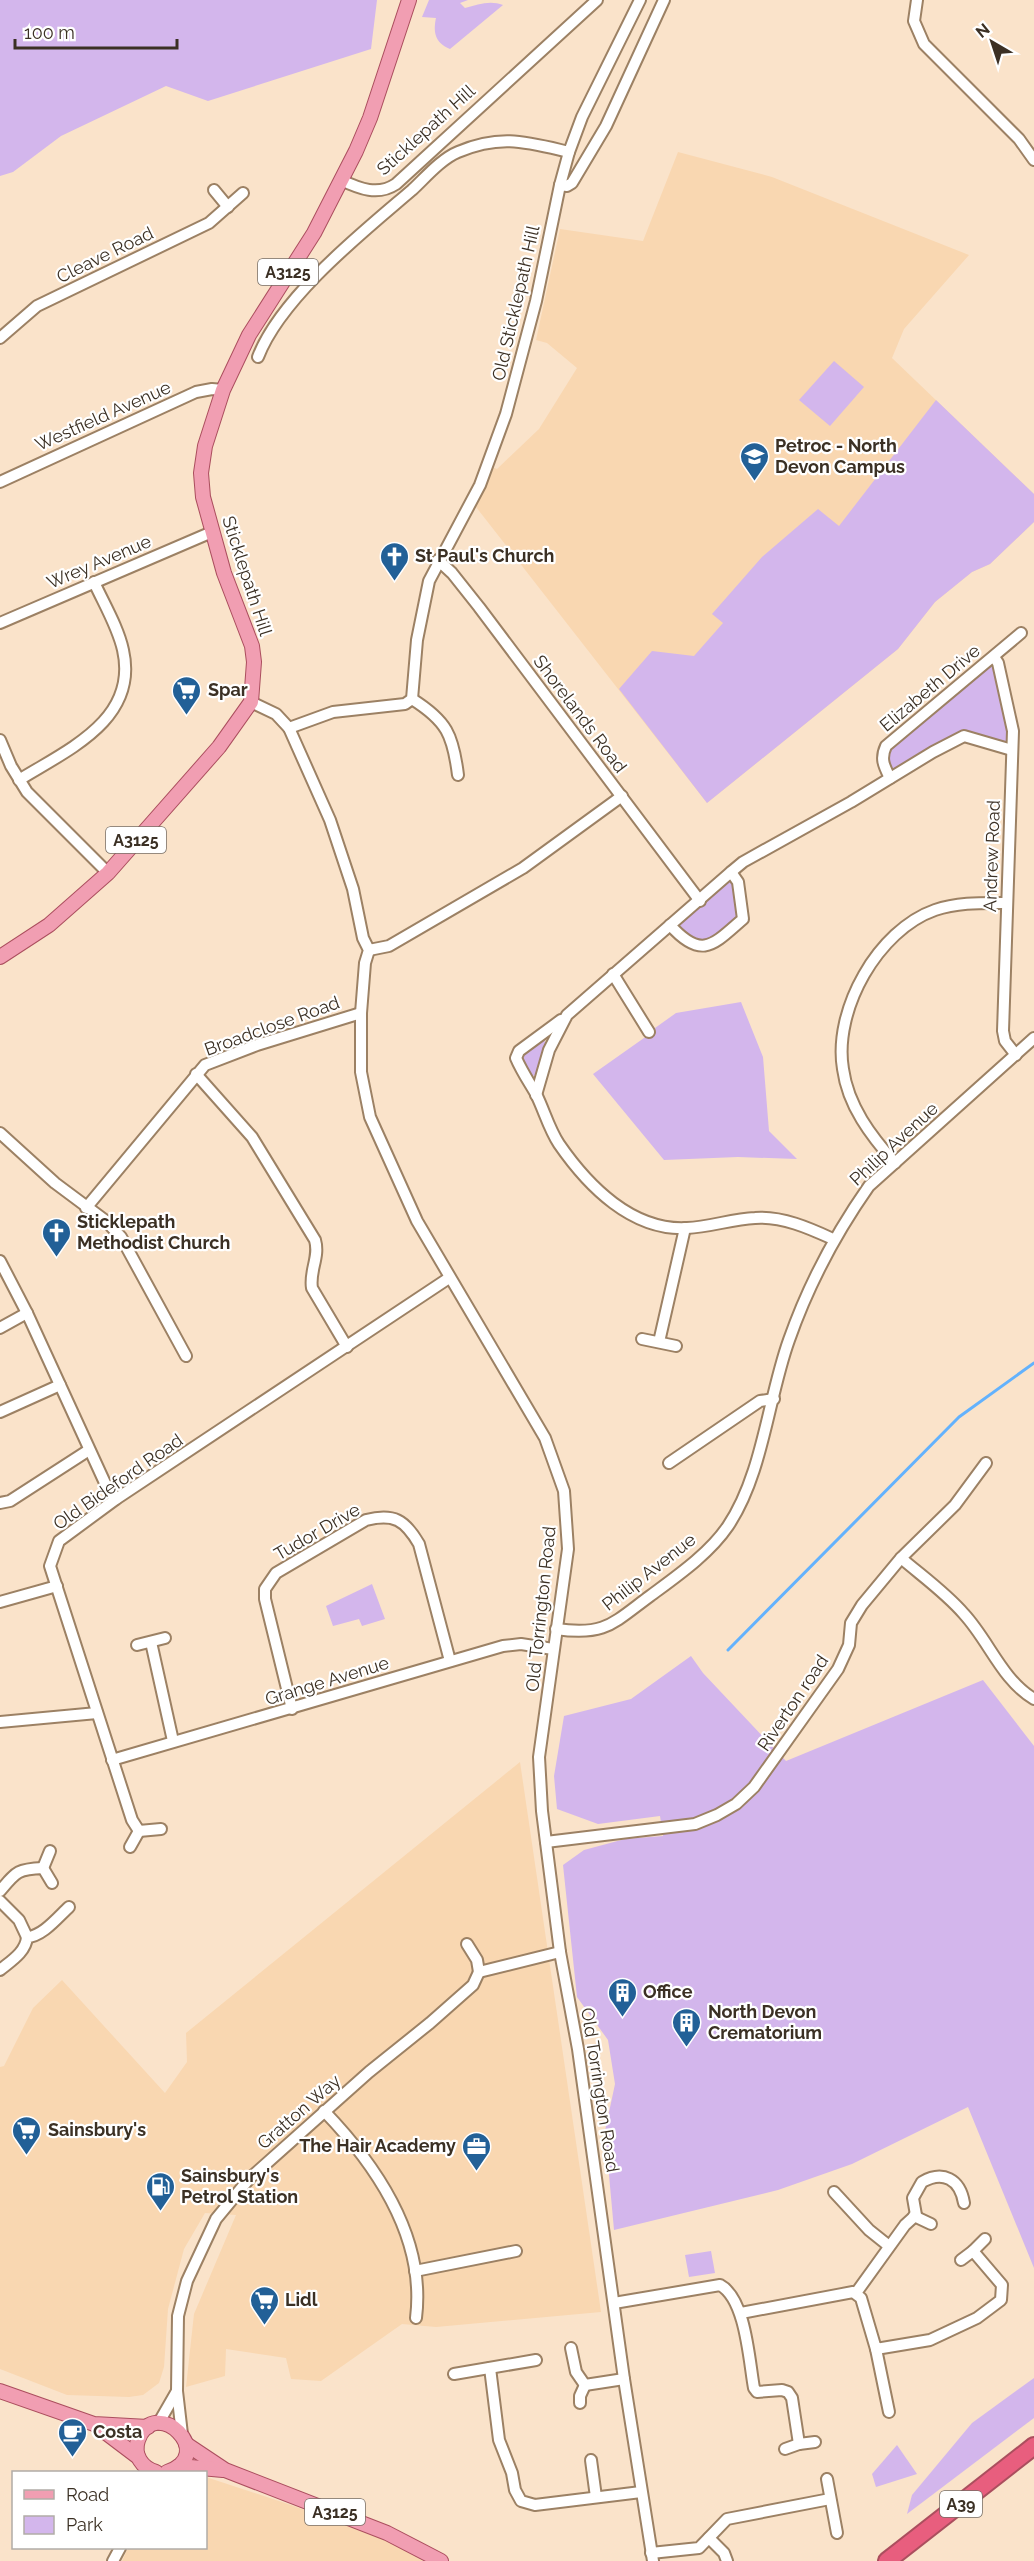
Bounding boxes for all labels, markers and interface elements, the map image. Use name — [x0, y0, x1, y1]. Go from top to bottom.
scale bar — [15, 12, 177, 50]
north arrow — [962, 12, 1022, 72]
text: N — [972, 20, 994, 42]
text: 100 m — [24, 22, 75, 43]
street label: Sticklepath Hill — [372, 80, 479, 179]
street label: Cleave Road — [53, 222, 157, 287]
street label: Old Sticklepath Hill — [487, 223, 544, 383]
road number: A3125 — [258, 259, 318, 285]
street label: Westfield Avenue — [32, 376, 174, 455]
place label: Petroc - North Devon Campus — [775, 435, 905, 477]
school or university icon: Petroc - North Devon Campus — [738, 440, 770, 482]
street label: Sticklepath Hill — [218, 513, 277, 638]
street label: Wrey Avenue — [44, 530, 154, 593]
church icon: St Paul's Church — [378, 540, 410, 582]
place label: St Paul's Church — [415, 545, 554, 566]
street label: Elizabeth Drive — [875, 639, 984, 736]
street label: Shorelands Road — [529, 651, 631, 777]
supermarket icon: Spar — [171, 674, 203, 716]
place label: Spar — [208, 679, 248, 700]
street label: Andrew Road — [979, 800, 1004, 912]
road number: A3125 — [106, 827, 166, 853]
street label: Broadclose Road — [201, 991, 342, 1060]
street label: Philip Avenue — [845, 1097, 942, 1190]
place label: Sticklepath Methodist Church — [77, 1211, 230, 1253]
church icon: Sticklepath Methodist Church — [40, 1216, 72, 1258]
street label: Old Bideford Road — [49, 1429, 186, 1534]
street label: Tudor Drive — [270, 1498, 364, 1565]
street label: Old Torrington Road — [521, 1525, 560, 1693]
street label: Philip Avenue — [598, 1528, 700, 1615]
street label: Riverton road — [753, 1651, 832, 1755]
street label: Grange Avenue — [262, 1652, 392, 1709]
building icon: Office — [606, 1976, 638, 2018]
place label: Office — [643, 1981, 693, 2002]
place label: North Devon Crematorium — [708, 2001, 822, 2043]
street label: Old Torrington Road — [577, 2006, 624, 2174]
building icon: North Devon Crematorium — [671, 2006, 703, 2048]
street label: Gratton Way — [253, 2070, 345, 2153]
supermarket icon: Sainsbury's — [11, 2114, 43, 2156]
place label: Sainsbury's — [48, 2119, 146, 2140]
office icon: The Hair Academy — [461, 2130, 493, 2172]
place label: The Hair Academy — [299, 2135, 456, 2156]
place label: Sainsbury's Petrol Station — [181, 2165, 298, 2207]
fuel station icon: Sainsbury's Petrol Station — [144, 2170, 176, 2212]
supermarket icon: Lidl — [248, 2284, 280, 2326]
place label: Lidl — [285, 2289, 318, 2310]
cafe icon: Costa — [56, 2416, 88, 2458]
place label: Costa — [93, 2421, 142, 2442]
legend — [12, 2471, 207, 2549]
text: Road — [66, 2484, 109, 2505]
road number: A39 — [940, 2491, 982, 2517]
road number: A3125 — [305, 2499, 365, 2525]
text: Park — [66, 2514, 103, 2535]

